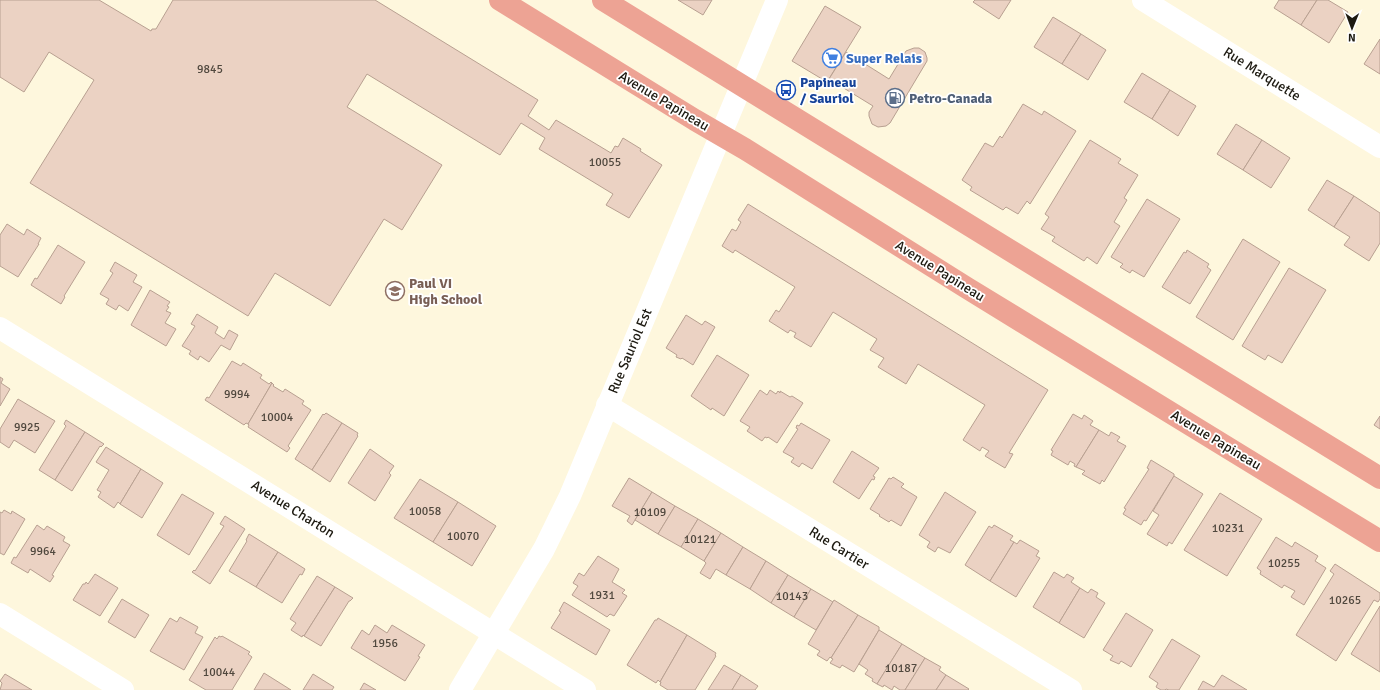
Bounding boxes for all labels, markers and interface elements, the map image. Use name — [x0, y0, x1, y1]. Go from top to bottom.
north arrow — [1332, 8, 1372, 48]
text: N — [1348, 31, 1356, 44]
street label: Rue Marquette — [1220, 43, 1304, 105]
supermarket icon: Super Relais — [821, 47, 843, 69]
place label: Super Relais — [846, 50, 922, 67]
house number: 9845 — [197, 62, 223, 77]
street label: Avenue Papineau — [616, 67, 712, 135]
place label: Papineau / Sauriol — [800, 74, 857, 107]
bus stop icon: Papineau / Sauriol — [775, 79, 797, 101]
fuel station icon: Petro-Canada — [884, 87, 906, 109]
place label: Petro-Canada — [909, 90, 992, 107]
house number: 10055 — [589, 155, 621, 170]
street label: Avenue Papineau — [892, 237, 988, 305]
place label: Paul VI High School — [409, 275, 483, 308]
school or university icon: Paul VI High School — [384, 280, 406, 302]
street label: Rue Sauriol Est — [604, 306, 656, 396]
house number: 9994 — [224, 387, 250, 402]
street label: Avenue Papineau — [1168, 406, 1264, 474]
house number: 10004 — [261, 410, 294, 425]
house number: 9925 — [14, 420, 40, 435]
street label: Avenue Charton — [248, 477, 338, 541]
house number: 10058 — [409, 504, 441, 519]
house number: 10109 — [634, 505, 666, 520]
house number: 10231 — [1212, 521, 1244, 536]
street label: Rue Cartier — [806, 523, 873, 574]
house number: 10070 — [447, 529, 479, 544]
house number: 10121 — [684, 532, 716, 547]
house number: 9964 — [30, 544, 56, 559]
house number: 10255 — [1268, 556, 1300, 571]
house number: 1931 — [589, 588, 615, 603]
house number: 10143 — [776, 589, 808, 604]
house number: 10265 — [1329, 593, 1361, 608]
house number: 1956 — [372, 636, 398, 651]
house number: 10187 — [885, 661, 917, 676]
house number: 10044 — [203, 665, 236, 680]

